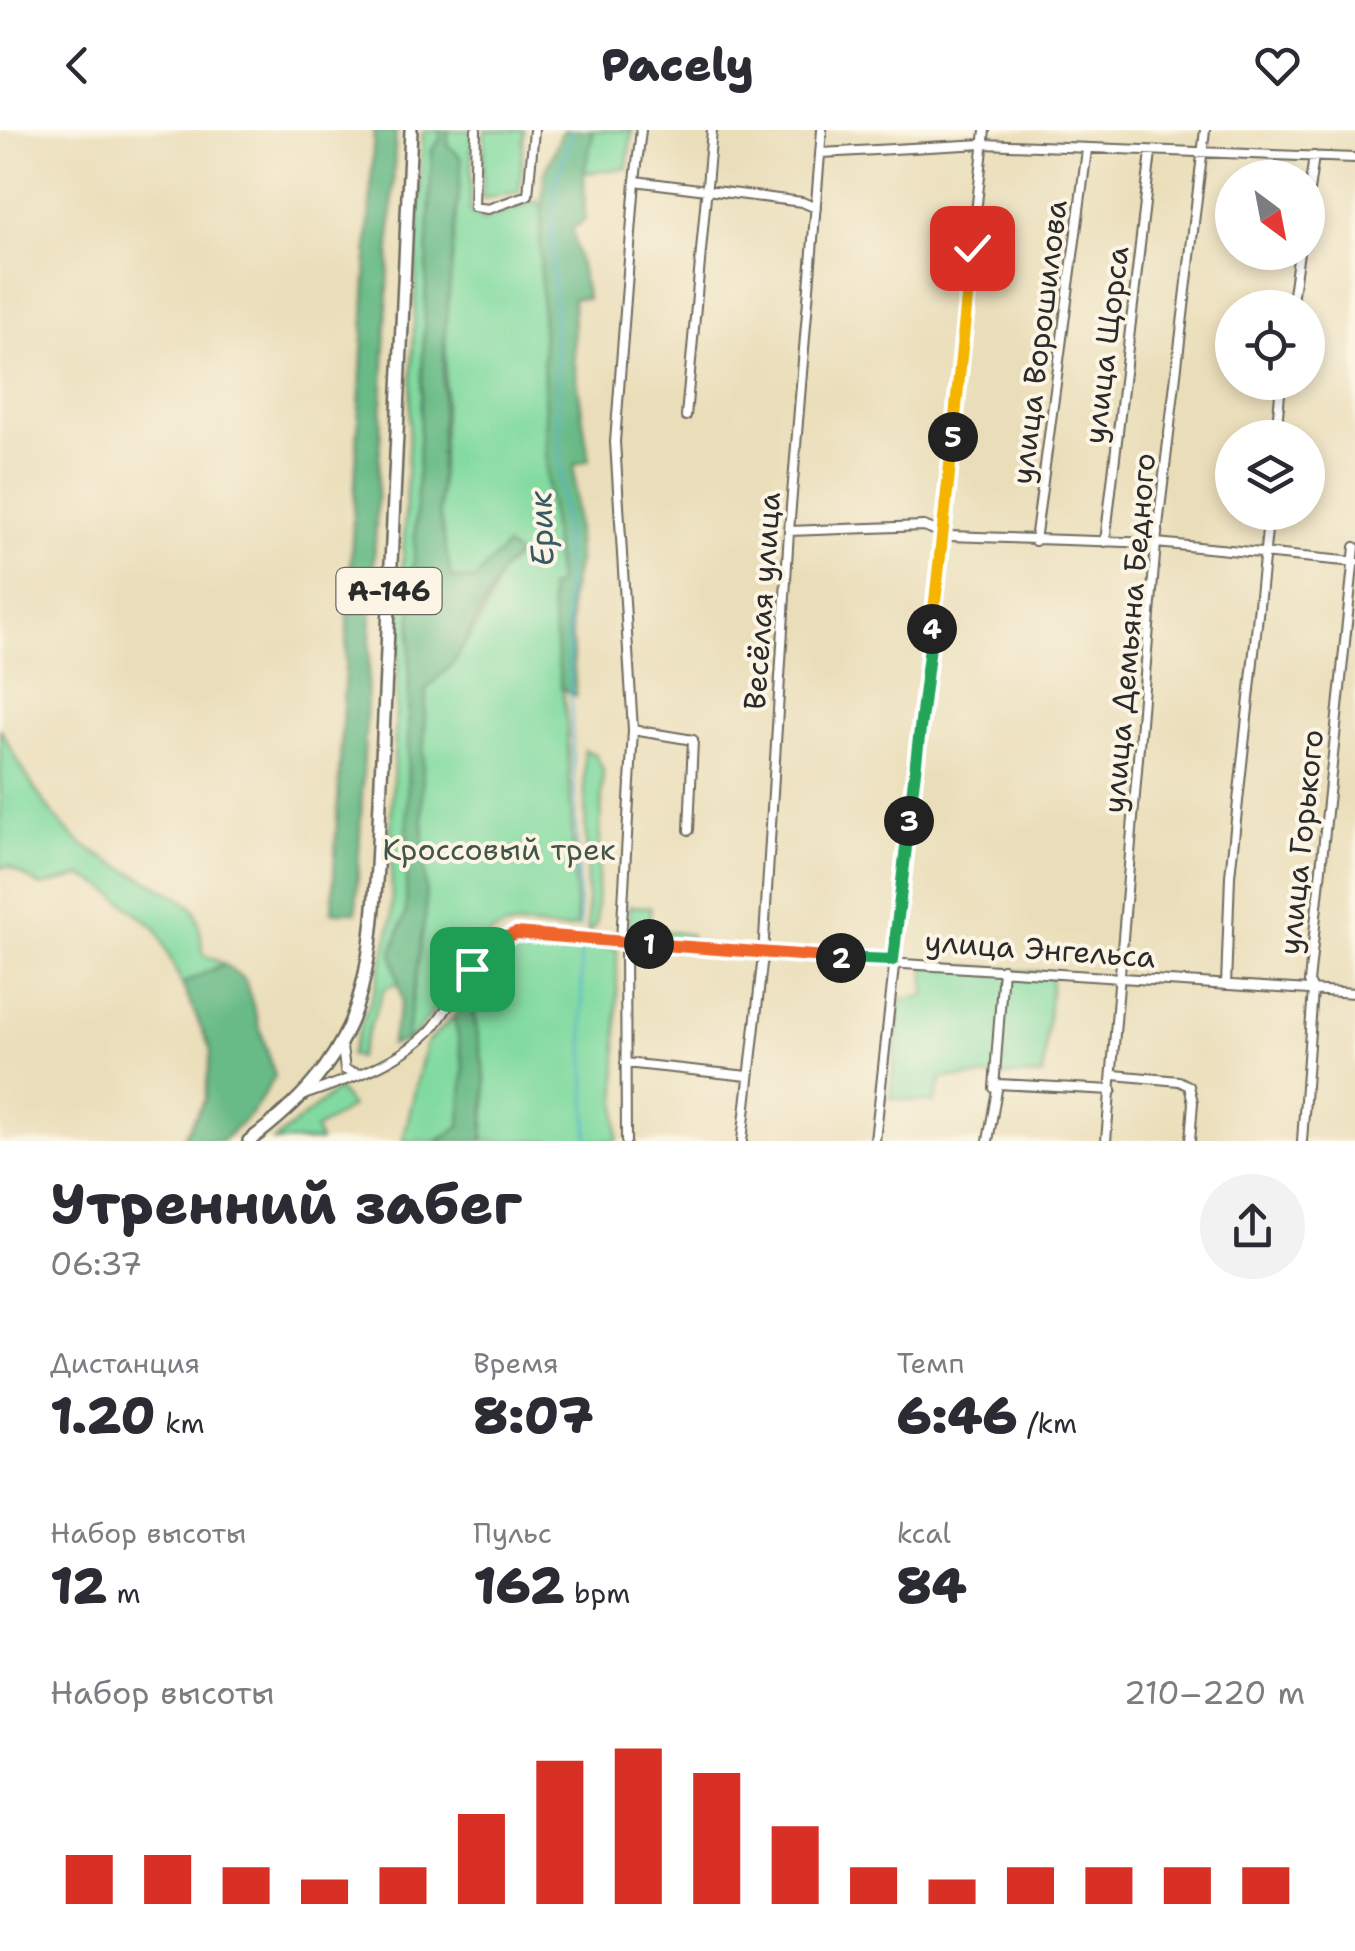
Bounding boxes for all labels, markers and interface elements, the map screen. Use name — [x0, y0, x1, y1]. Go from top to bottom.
text: Pacely — [601, 35, 754, 95]
icon: back — [50, 38, 105, 93]
icon: heart — [1250, 38, 1305, 93]
north arrow — [1215, 160, 1325, 270]
map controls — [1215, 160, 1325, 530]
street label: улица Ворошилова — [1001, 197, 1077, 487]
pin — [930, 206, 1015, 291]
icon: check — [945, 221, 1000, 276]
street label: улица Щорса — [1074, 243, 1139, 446]
button: locate — [1215, 290, 1325, 400]
pin: 5 — [928, 412, 978, 462]
text: 5 — [944, 418, 962, 456]
button: layers — [1215, 420, 1325, 530]
street label: улица Демьяна Бедного — [1093, 451, 1165, 815]
water label: Ерик — [518, 490, 564, 567]
street label: Весёлая улица — [734, 490, 790, 711]
road number: А-146 — [336, 568, 442, 614]
pin: 4 — [907, 604, 957, 654]
text: 4 — [922, 610, 942, 648]
street label: улица Горького — [1269, 727, 1333, 957]
pin: 3 — [884, 796, 934, 846]
text: 3 — [899, 802, 919, 840]
park label: Кроссовый трек — [382, 829, 616, 870]
pin: 1 — [624, 919, 674, 969]
street label: улица Энгельса — [923, 920, 1157, 978]
text: 1 — [643, 925, 655, 963]
pin — [430, 927, 515, 1012]
pin: 2 — [816, 933, 866, 983]
text: 2 — [831, 939, 851, 977]
icon: arrive — [445, 942, 500, 997]
text: Утренний забег — [50, 1167, 522, 1241]
button: share — [1200, 1174, 1305, 1279]
text: 06:37 — [50, 1242, 142, 1285]
text: Дистанция — [50, 1344, 200, 1382]
text: Время — [473, 1344, 559, 1382]
text: Темп — [897, 1344, 964, 1382]
text: 1.20 — [50, 1382, 155, 1449]
text: 8:07 — [473, 1382, 593, 1449]
text: 6:46 — [897, 1382, 1018, 1449]
text: km — [155, 1404, 205, 1442]
text: /km — [1018, 1404, 1077, 1442]
text: Набор высоты — [50, 1514, 246, 1552]
text: Пульс — [473, 1514, 552, 1552]
text: kcal — [897, 1514, 951, 1552]
text: 12 — [50, 1552, 107, 1619]
text: 162 — [473, 1552, 564, 1619]
text: 84 — [897, 1552, 967, 1619]
text: m — [107, 1574, 141, 1612]
text: bpm — [564, 1574, 630, 1612]
text: Набор высоты — [50, 1671, 275, 1714]
text: 210–220 m — [1124, 1671, 1305, 1714]

